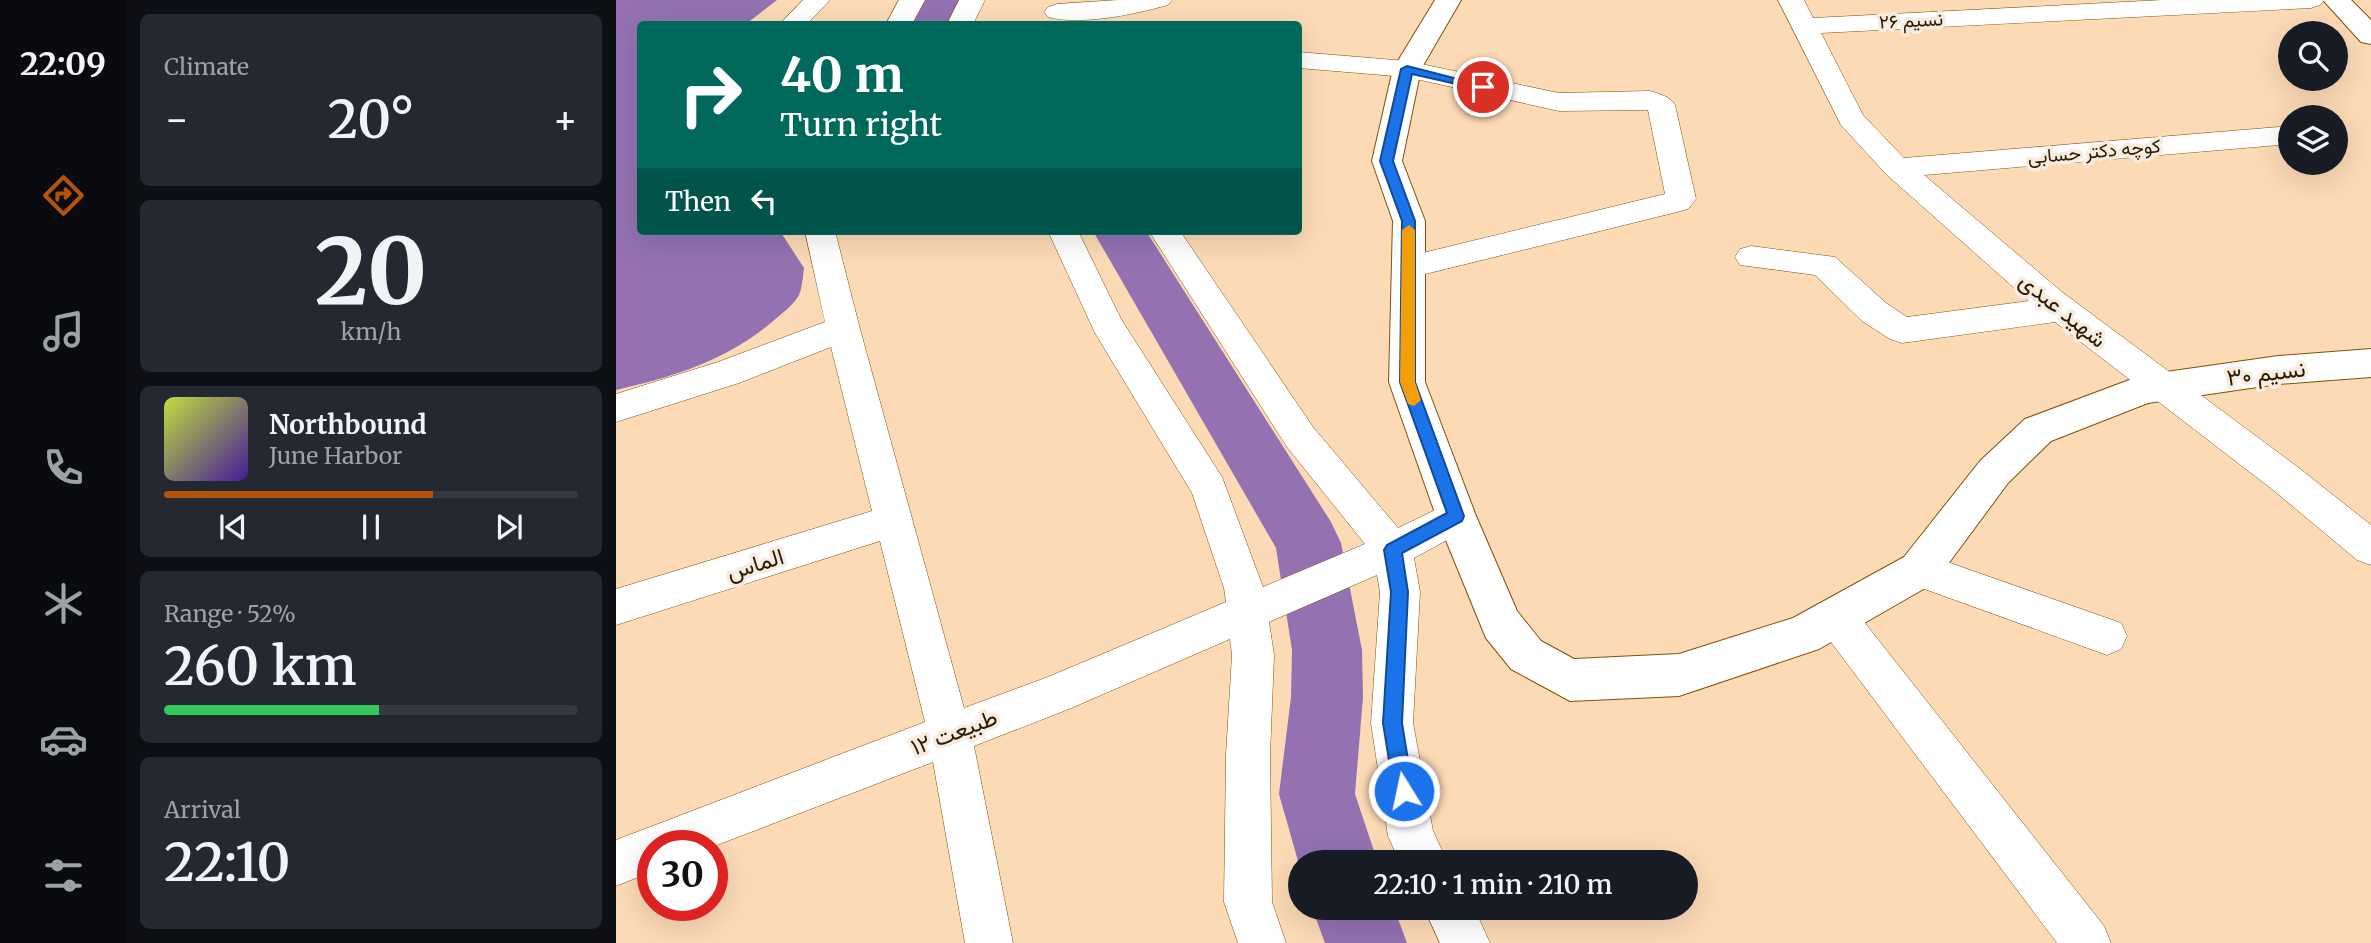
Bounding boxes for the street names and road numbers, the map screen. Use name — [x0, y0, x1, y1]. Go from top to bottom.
street label: نسیم ۲۶ — [1878, 6, 1944, 35]
street label: کوچه دکتر حسابی — [2027, 133, 2162, 171]
street label: شهید عبدی — [2013, 266, 2113, 354]
street label: نسیم ۳۰ — [2225, 353, 2307, 393]
street label: الماس — [723, 541, 787, 586]
street label: طبیعت ۱۲ — [907, 702, 1001, 761]

